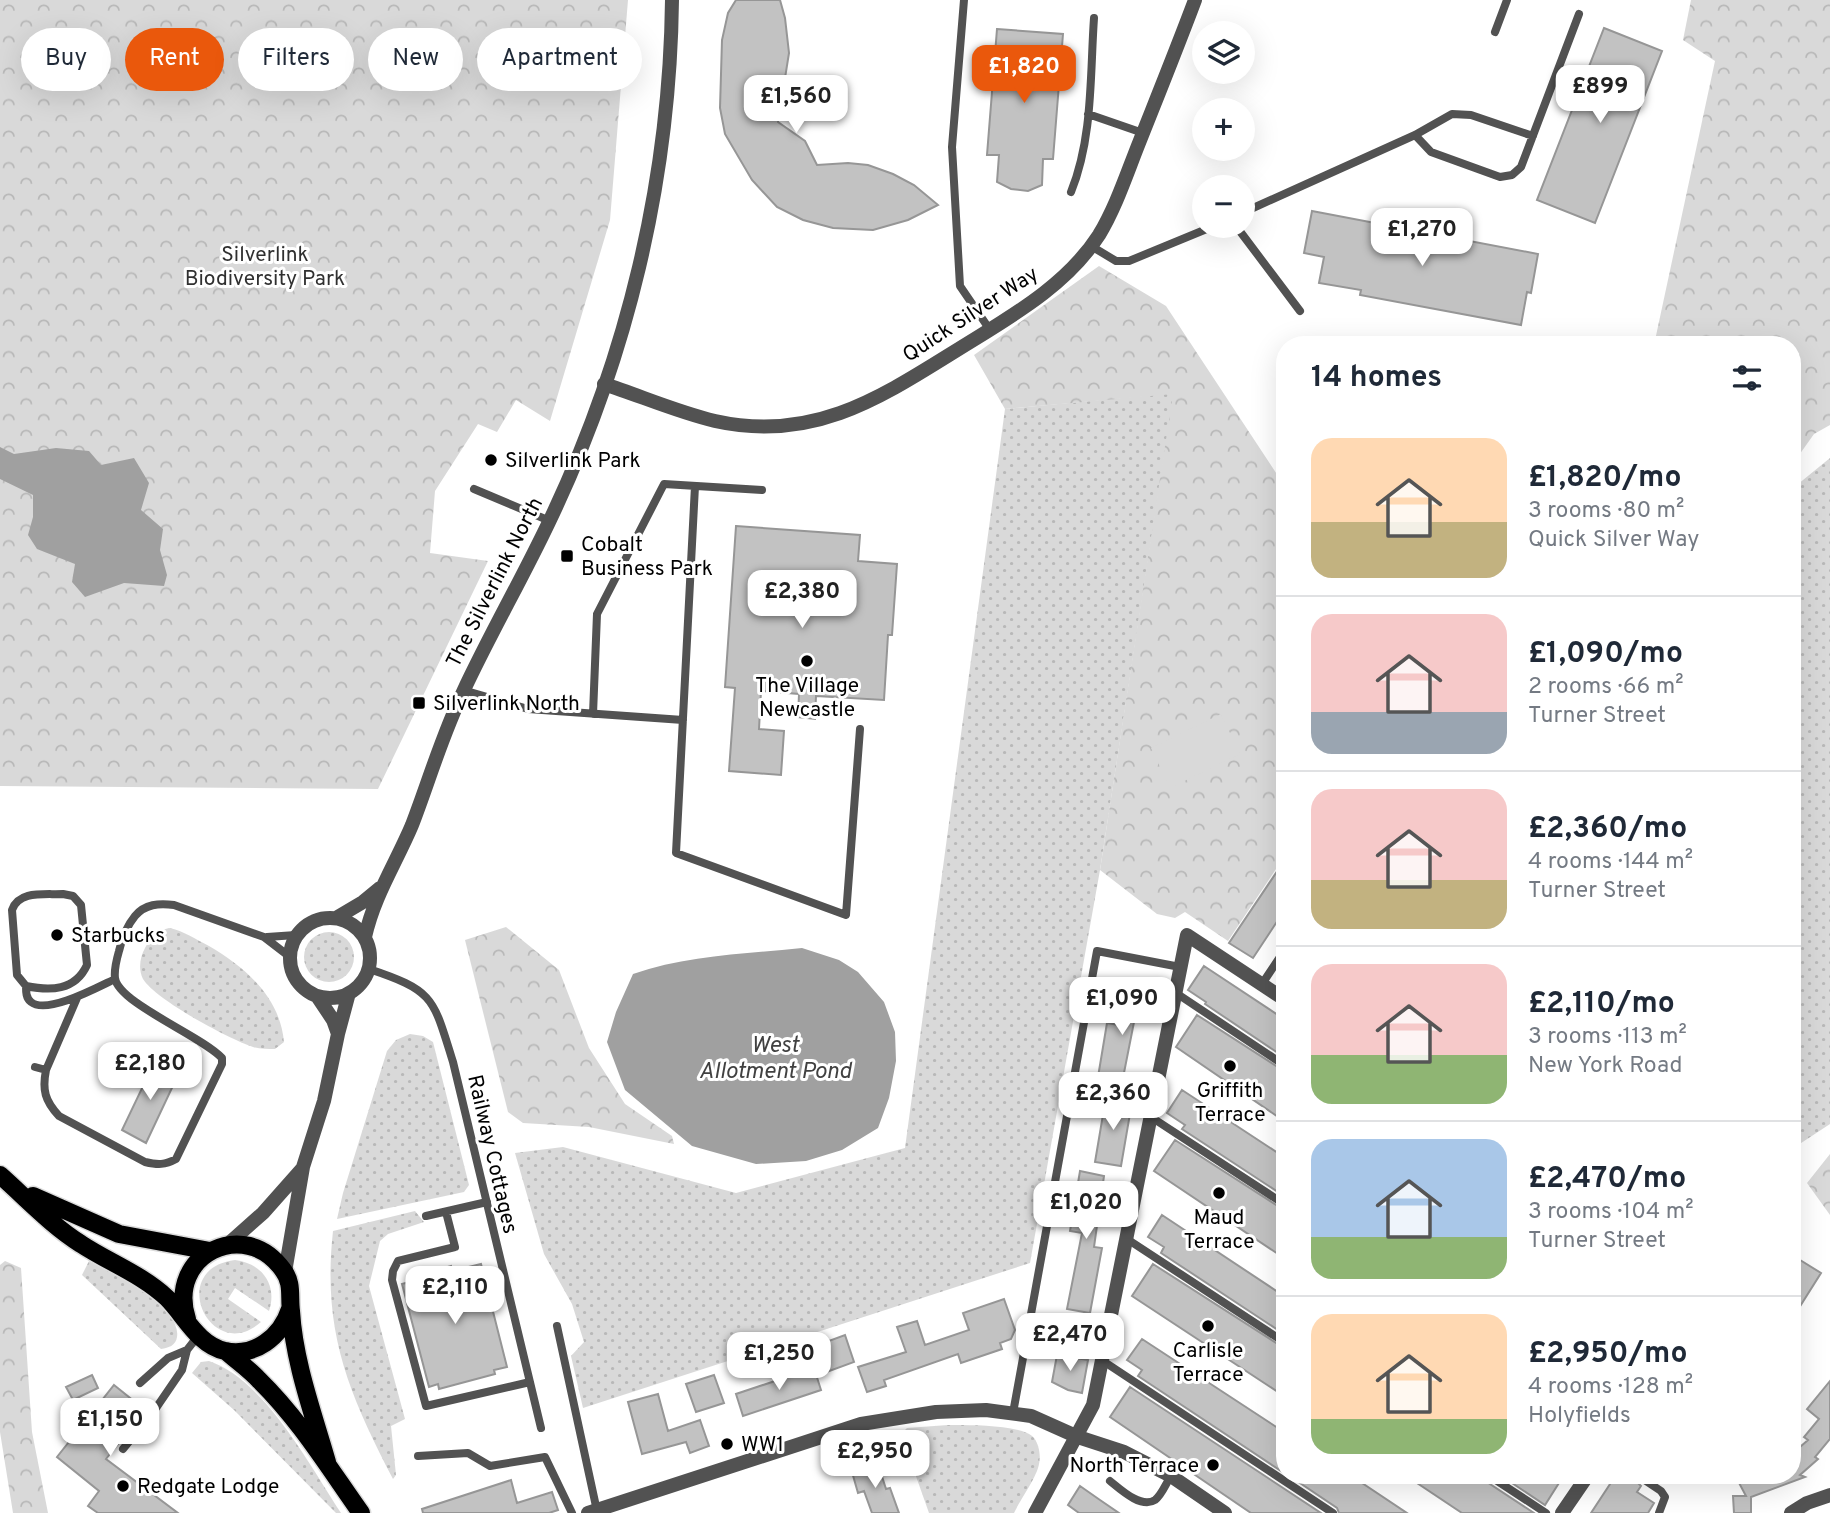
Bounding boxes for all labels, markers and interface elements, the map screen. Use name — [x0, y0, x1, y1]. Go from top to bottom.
map controls — [1192, 21, 1255, 238]
button: layers — [1192, 21, 1255, 84]
chip: Buy — [21, 28, 111, 91]
chip: Rent — [125, 28, 224, 91]
chip: Filters — [238, 28, 354, 91]
chip: New — [368, 28, 463, 91]
chip: Apartment — [477, 28, 642, 91]
pin: £1,820 — [967, 46, 1081, 105]
text: £1,820 — [988, 53, 1060, 82]
pin: £899 — [1559, 66, 1641, 125]
text: £899 — [1572, 73, 1628, 102]
pin: £1,560 — [739, 76, 853, 135]
text: £1,560 — [760, 83, 832, 112]
button: + — [1192, 98, 1255, 161]
button: − — [1192, 175, 1255, 238]
pin: £1,270 — [1365, 208, 1479, 268]
text: £1,270 — [1387, 216, 1457, 245]
park label: Silverlink Biodiversity Park — [185, 242, 345, 293]
street label: Quick Silver Way — [898, 261, 1044, 369]
icon: filters — [1728, 359, 1766, 397]
text: 14 homes — [1311, 360, 1442, 397]
place label: Silverlink Park — [505, 448, 641, 475]
marker: Silverlink Park — [483, 452, 499, 468]
text: £1,820/mo — [1528, 460, 1681, 497]
icon: home — [1367, 466, 1451, 550]
street label: The Silverlink North — [441, 493, 550, 672]
text: 3 rooms · 80 m² — [1528, 497, 1684, 526]
text: Quick Silver Way — [1528, 526, 1699, 555]
place label: Cobalt Business Park — [581, 532, 713, 583]
marker: Cobalt Business Park — [559, 548, 575, 564]
pin: £2,380 — [745, 570, 859, 630]
text: £2,380 — [764, 578, 840, 607]
text: £1,090/mo — [1528, 636, 1683, 673]
icon: home — [1367, 642, 1451, 726]
marker: The Village Newcastle — [799, 653, 815, 669]
place label: The Village Newcastle — [755, 673, 859, 724]
text: 2 rooms · 66 m² — [1528, 673, 1684, 702]
place label: Silverlink North — [433, 691, 580, 718]
marker: Silverlink North — [411, 695, 427, 711]
text: Turner Street — [1528, 702, 1666, 731]
text: £2,360/mo — [1528, 811, 1687, 848]
icon: home — [1367, 817, 1451, 901]
text: 4 rooms · 144 m² — [1528, 848, 1693, 877]
text: Turner Street — [1528, 877, 1666, 906]
place label: Starbucks — [71, 923, 165, 950]
marker: Starbucks — [49, 927, 65, 943]
pin: £1,090 — [1065, 978, 1179, 1037]
text: £1,090 — [1085, 985, 1159, 1014]
text: £2,110/mo — [1528, 986, 1675, 1023]
icon: home — [1367, 992, 1451, 1076]
text: 3 rooms · 113 m² — [1528, 1023, 1687, 1052]
water label: West Allotment Pond — [699, 1032, 853, 1087]
pin: £2,180 — [93, 1042, 207, 1102]
text: £2,180 — [114, 1050, 186, 1079]
text: New York Road — [1528, 1052, 1682, 1081]
marker: Griffith Terrace — [1222, 1058, 1238, 1074]
street label: Railway Cottages — [460, 1072, 523, 1236]
pin: £2,360 — [1056, 1072, 1170, 1132]
place label: Griffith Terrace — [1194, 1078, 1266, 1129]
text: £2,360 — [1075, 1080, 1151, 1109]
text: £2,470/mo — [1528, 1161, 1686, 1198]
icon: home — [1367, 1167, 1451, 1251]
pin: £1,020 — [1029, 1182, 1143, 1241]
marker: Maud Terrace — [1211, 1185, 1227, 1201]
text: £1,020 — [1049, 1189, 1123, 1218]
text: 3 rooms · 104 m² — [1528, 1198, 1693, 1227]
place label: Maud Terrace — [1183, 1205, 1255, 1256]
text: Turner Street — [1528, 1227, 1666, 1256]
pin: £2,110 — [398, 1266, 512, 1326]
text: £2,110 — [421, 1274, 489, 1303]
pin: £2,470 — [1013, 1314, 1127, 1373]
marker: Carlisle Terrace — [1200, 1318, 1216, 1334]
text: £2,470 — [1032, 1321, 1108, 1350]
pin: £1,250 — [722, 1332, 836, 1392]
text: £2,950/mo — [1528, 1336, 1688, 1373]
place label: Carlisle Terrace — [1172, 1338, 1244, 1389]
text: £1,250 — [743, 1340, 815, 1369]
icon: home — [1367, 1342, 1451, 1426]
text: 4 rooms · 128 m² — [1528, 1373, 1693, 1402]
pin: £1,150 — [53, 1398, 167, 1458]
text: Holyfields — [1528, 1402, 1631, 1431]
text: £1,150 — [76, 1406, 144, 1435]
pin: £2,950 — [818, 1430, 932, 1490]
place label: WW1 — [741, 1432, 784, 1459]
marker: WW1 — [719, 1436, 735, 1452]
text: £2,950 — [837, 1438, 913, 1467]
place label: North Terrace — [1070, 1453, 1199, 1480]
marker: North Terrace — [1205, 1457, 1221, 1473]
place label: Redgate Lodge — [137, 1474, 279, 1501]
marker: Redgate Lodge — [115, 1478, 131, 1494]

